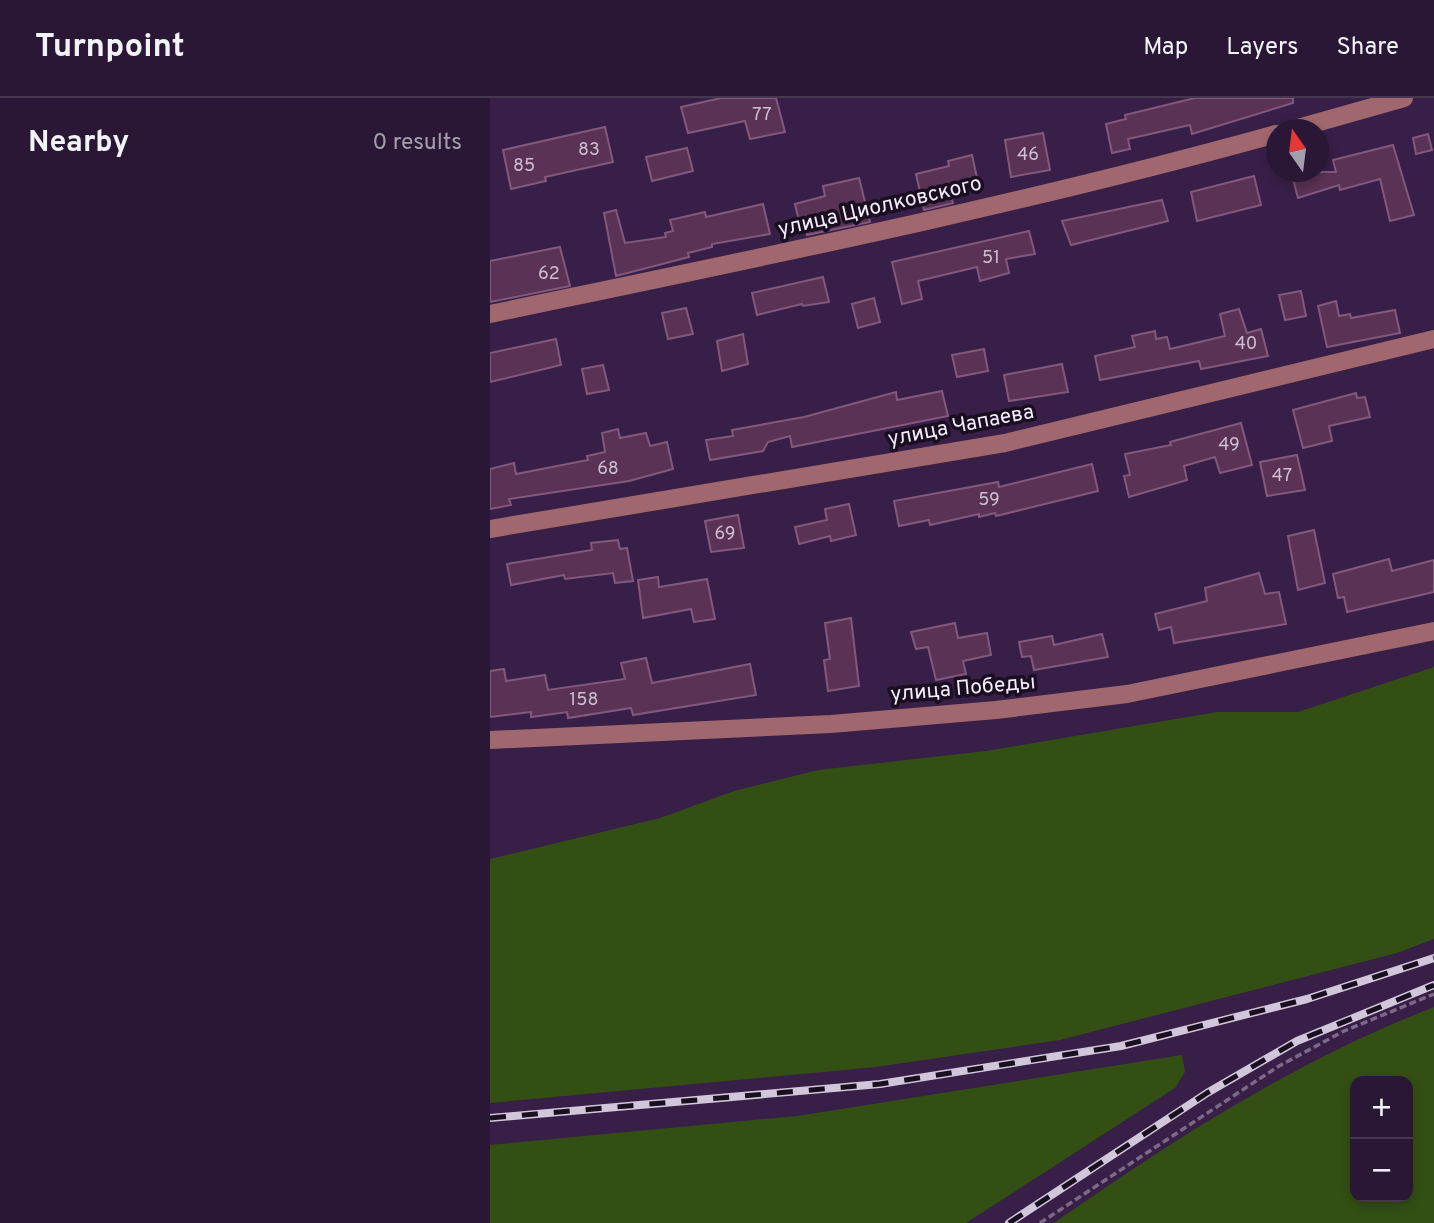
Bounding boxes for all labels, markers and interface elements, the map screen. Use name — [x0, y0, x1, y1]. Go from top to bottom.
text: Turnpoint — [35, 27, 185, 69]
text: Map — [1143, 33, 1188, 63]
text: Layers — [1226, 33, 1298, 63]
text: Share — [1336, 33, 1399, 63]
house number: 77 — [752, 104, 772, 127]
north arrow — [1266, 119, 1329, 182]
text: Nearby — [28, 125, 129, 162]
text: 0 results — [373, 129, 462, 158]
house number: 83 — [578, 139, 600, 162]
house number: 46 — [1017, 144, 1039, 167]
house number: 85 — [513, 155, 535, 178]
street label: улица Циолковского — [776, 170, 984, 244]
house number: 51 — [982, 247, 1000, 270]
house number: 62 — [538, 263, 560, 286]
house number: 40 — [1235, 333, 1257, 356]
street label: улица Чапаева — [886, 399, 1036, 453]
house number: 49 — [1218, 434, 1240, 457]
house number: 68 — [597, 458, 619, 481]
house number: 47 — [1272, 465, 1292, 488]
house number: 59 — [978, 489, 1000, 512]
house number: 69 — [715, 523, 735, 546]
street label: улица Победы — [889, 669, 1037, 709]
house number: 158 — [570, 689, 598, 712]
map controls — [1350, 1076, 1413, 1202]
button: + — [1350, 1076, 1413, 1139]
button: − — [1350, 1139, 1413, 1202]

